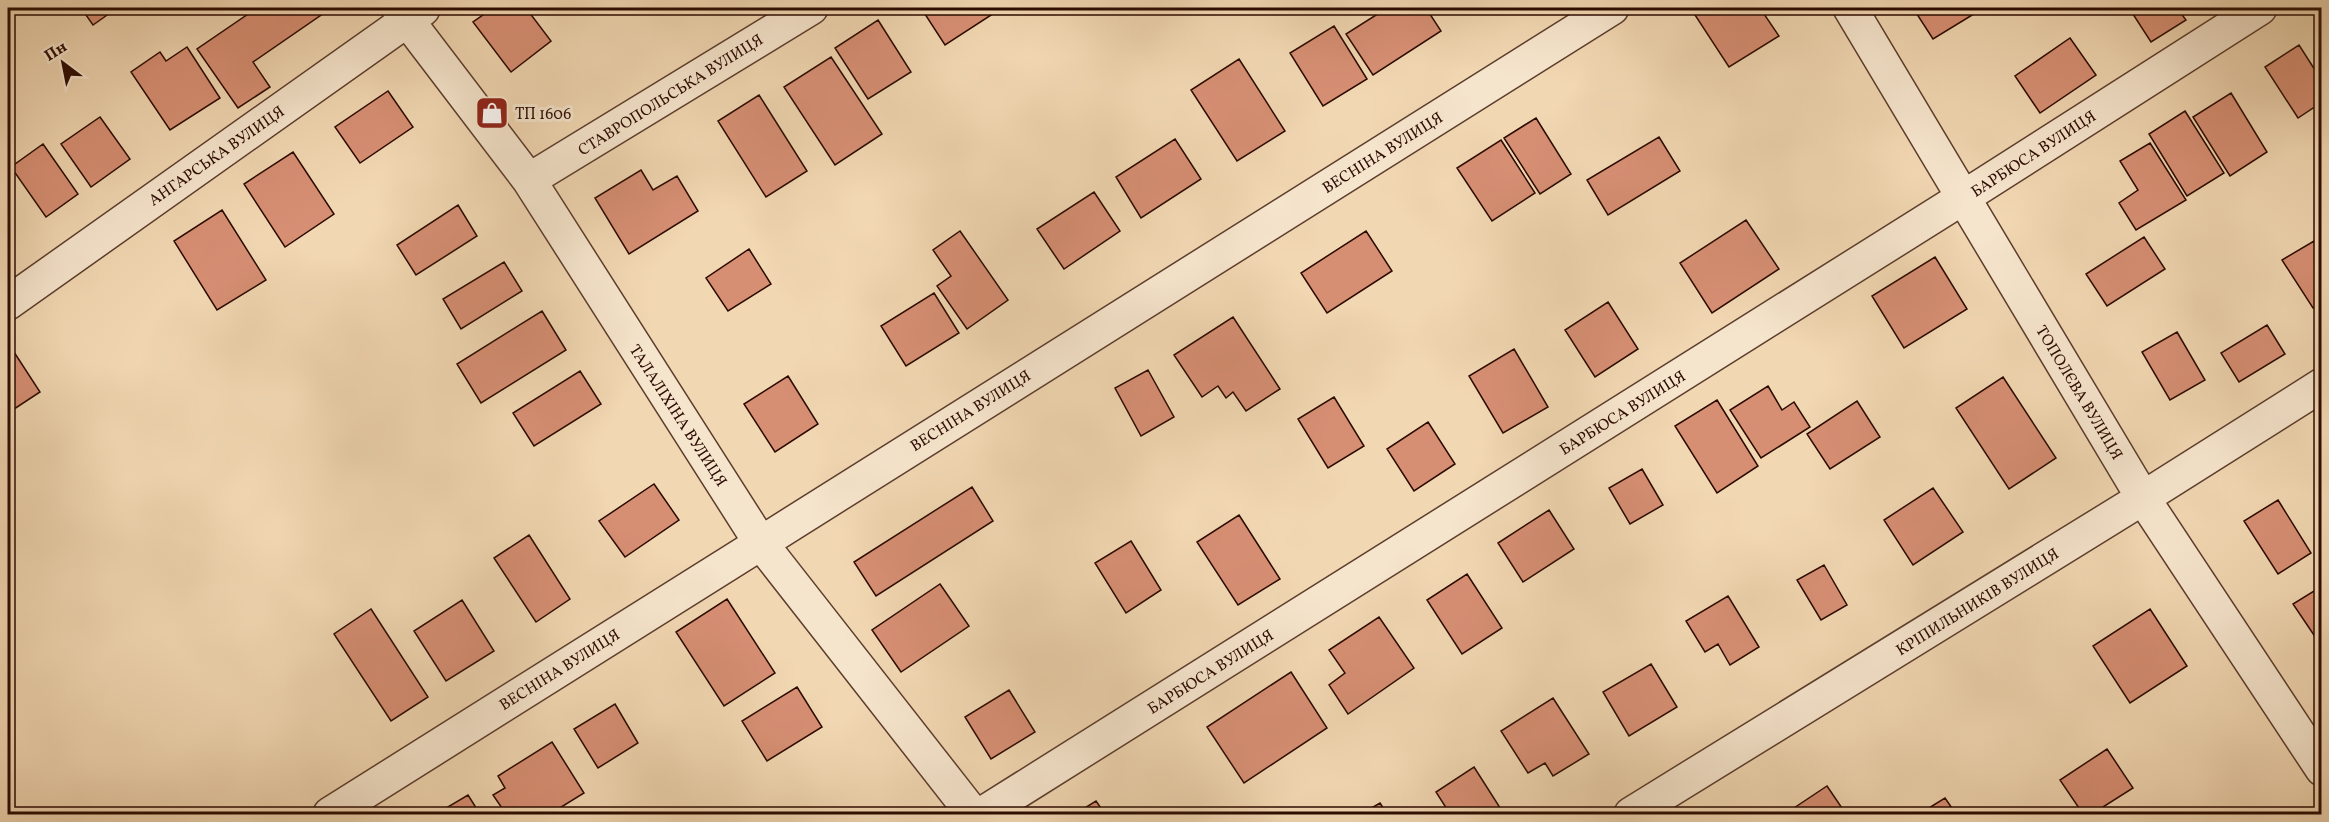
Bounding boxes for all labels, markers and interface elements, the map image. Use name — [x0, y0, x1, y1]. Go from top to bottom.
street label: СТАВРОПОЛЬСЬКА ВУЛИЦЯ — [574, 30, 768, 162]
north arrow — [33, 33, 93, 93]
text: Пн — [41, 37, 72, 67]
shop icon: ТП 1606 — [474, 95, 510, 131]
street label: АНГАРСЬКА ВУЛИЦЯ — [145, 101, 290, 212]
place label: ТП 1606 — [515, 104, 571, 126]
street label: БАРБЮСА ВУЛИЦЯ — [1967, 106, 2101, 203]
street label: ВЕСНІНА ВУЛИЦЯ — [1318, 108, 1448, 200]
street label: ТОПОЛЄВА ВУЛИЦЯ — [2029, 322, 2127, 464]
street label: ТАЛАЛІХІНА ВУЛИЦЯ — [623, 341, 732, 491]
street label: ВЕСНІНА ВУЛИЦЯ — [906, 366, 1036, 458]
street label: БАРБЮСА ВУЛИЦЯ — [1556, 366, 1690, 461]
street label: КРІПИЛЬНИКІВ ВУЛИЦЯ — [1892, 543, 2064, 662]
street label: ВЕСНІНА ВУЛИЦЯ — [495, 625, 625, 717]
street label: БАРБЮСА ВУЛИЦЯ — [1144, 625, 1278, 720]

